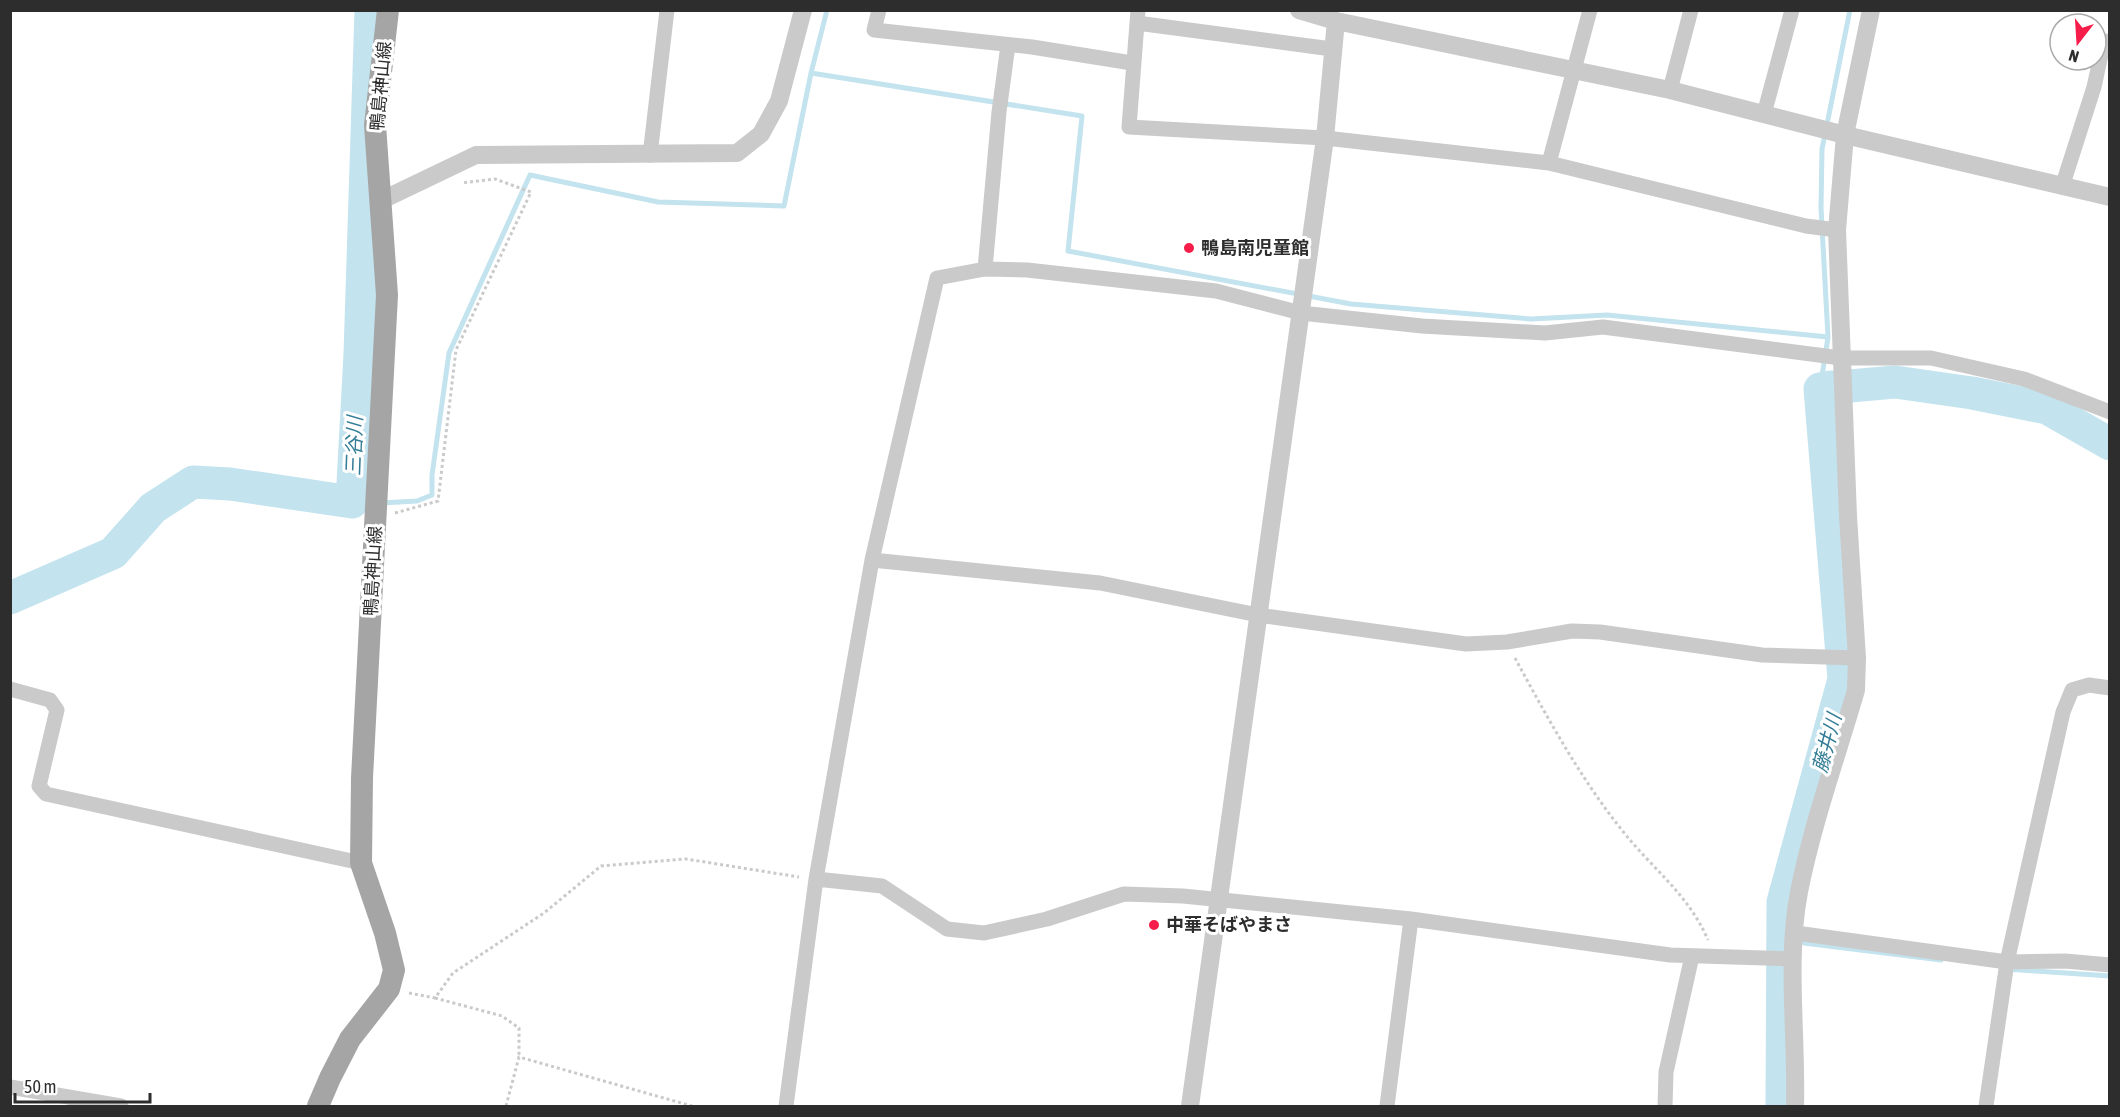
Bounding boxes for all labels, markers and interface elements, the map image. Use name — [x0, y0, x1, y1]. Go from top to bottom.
north arrow — [2048, 12, 2108, 72]
street label: 鴨島神山線 — [366, 40, 395, 132]
text: N — [2066, 46, 2081, 66]
place label: 鴨島南児童館 — [1201, 237, 1309, 258]
marker: 鴨島南児童館 — [1182, 241, 1196, 255]
water label: 三谷川 — [341, 414, 366, 476]
street label: 鴨島神山線 — [360, 525, 385, 616]
water label: 藤井川 — [1808, 709, 1846, 775]
place label: 中華そばやまさ — [1166, 914, 1292, 935]
marker: 中華そばやまさ — [1147, 918, 1161, 932]
scale bar — [15, 1066, 150, 1104]
text: 50 m — [24, 1076, 56, 1097]

